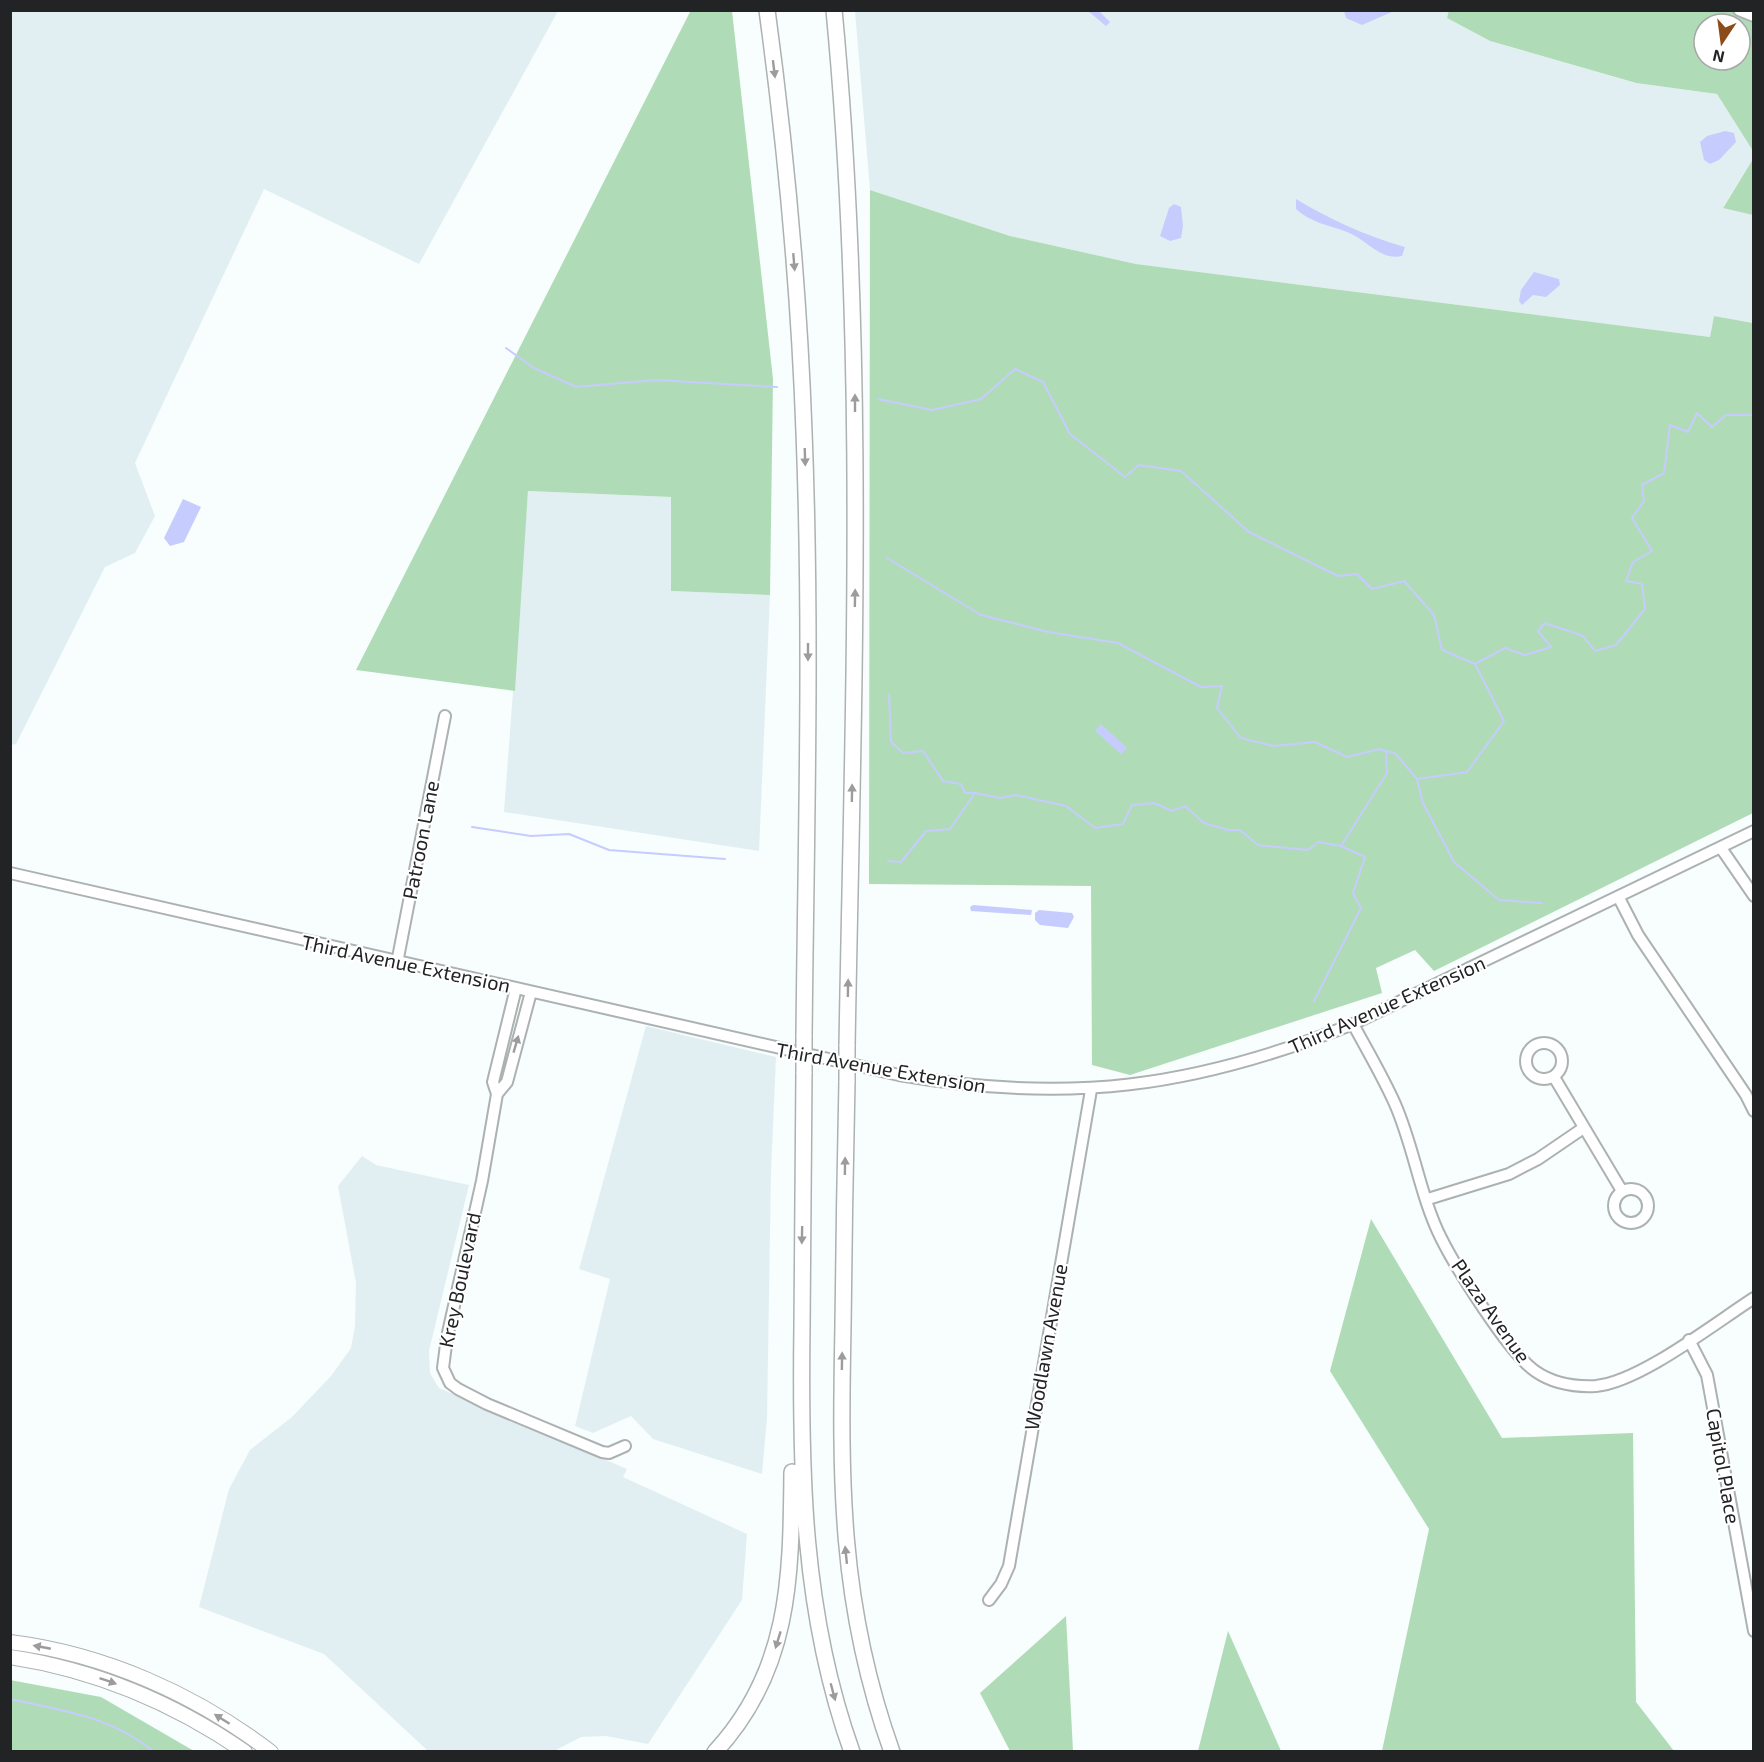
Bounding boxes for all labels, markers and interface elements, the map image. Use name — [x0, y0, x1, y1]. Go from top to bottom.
north arrow — [1692, 12, 1752, 72]
text: N — [1711, 47, 1726, 68]
one-way arrow — [769, 59, 779, 78]
one-way arrow — [789, 253, 799, 272]
one-way arrow — [850, 393, 860, 412]
one-way arrow — [800, 448, 810, 467]
one-way arrow — [850, 588, 860, 607]
one-way arrow — [803, 643, 813, 662]
street label: Patroon Lane — [397, 778, 443, 901]
one-way arrow — [847, 783, 856, 802]
street label: Third Avenue Extension — [300, 929, 513, 997]
street label: Third Avenue Extension — [1285, 950, 1489, 1058]
one-way arrow — [844, 978, 853, 997]
one-way arrow — [512, 1035, 522, 1053]
street label: Third Avenue Extension — [774, 1037, 988, 1097]
one-way arrow — [841, 1156, 850, 1175]
street label: Krey Boulevard — [433, 1210, 485, 1349]
one-way arrow — [797, 1226, 807, 1245]
street label: Plaza Avenue — [1447, 1254, 1536, 1367]
street label: Woodlawn Avenue — [1019, 1262, 1071, 1432]
one-way arrow — [837, 1351, 847, 1370]
street label: Capitol Place — [1702, 1406, 1746, 1525]
one-way arrow — [841, 1546, 851, 1565]
one-way arrow — [773, 1631, 782, 1649]
one-way arrow — [32, 1642, 51, 1651]
one-way arrow — [99, 1677, 117, 1687]
one-way arrow — [829, 1683, 838, 1701]
one-way arrow — [214, 1713, 231, 1724]

